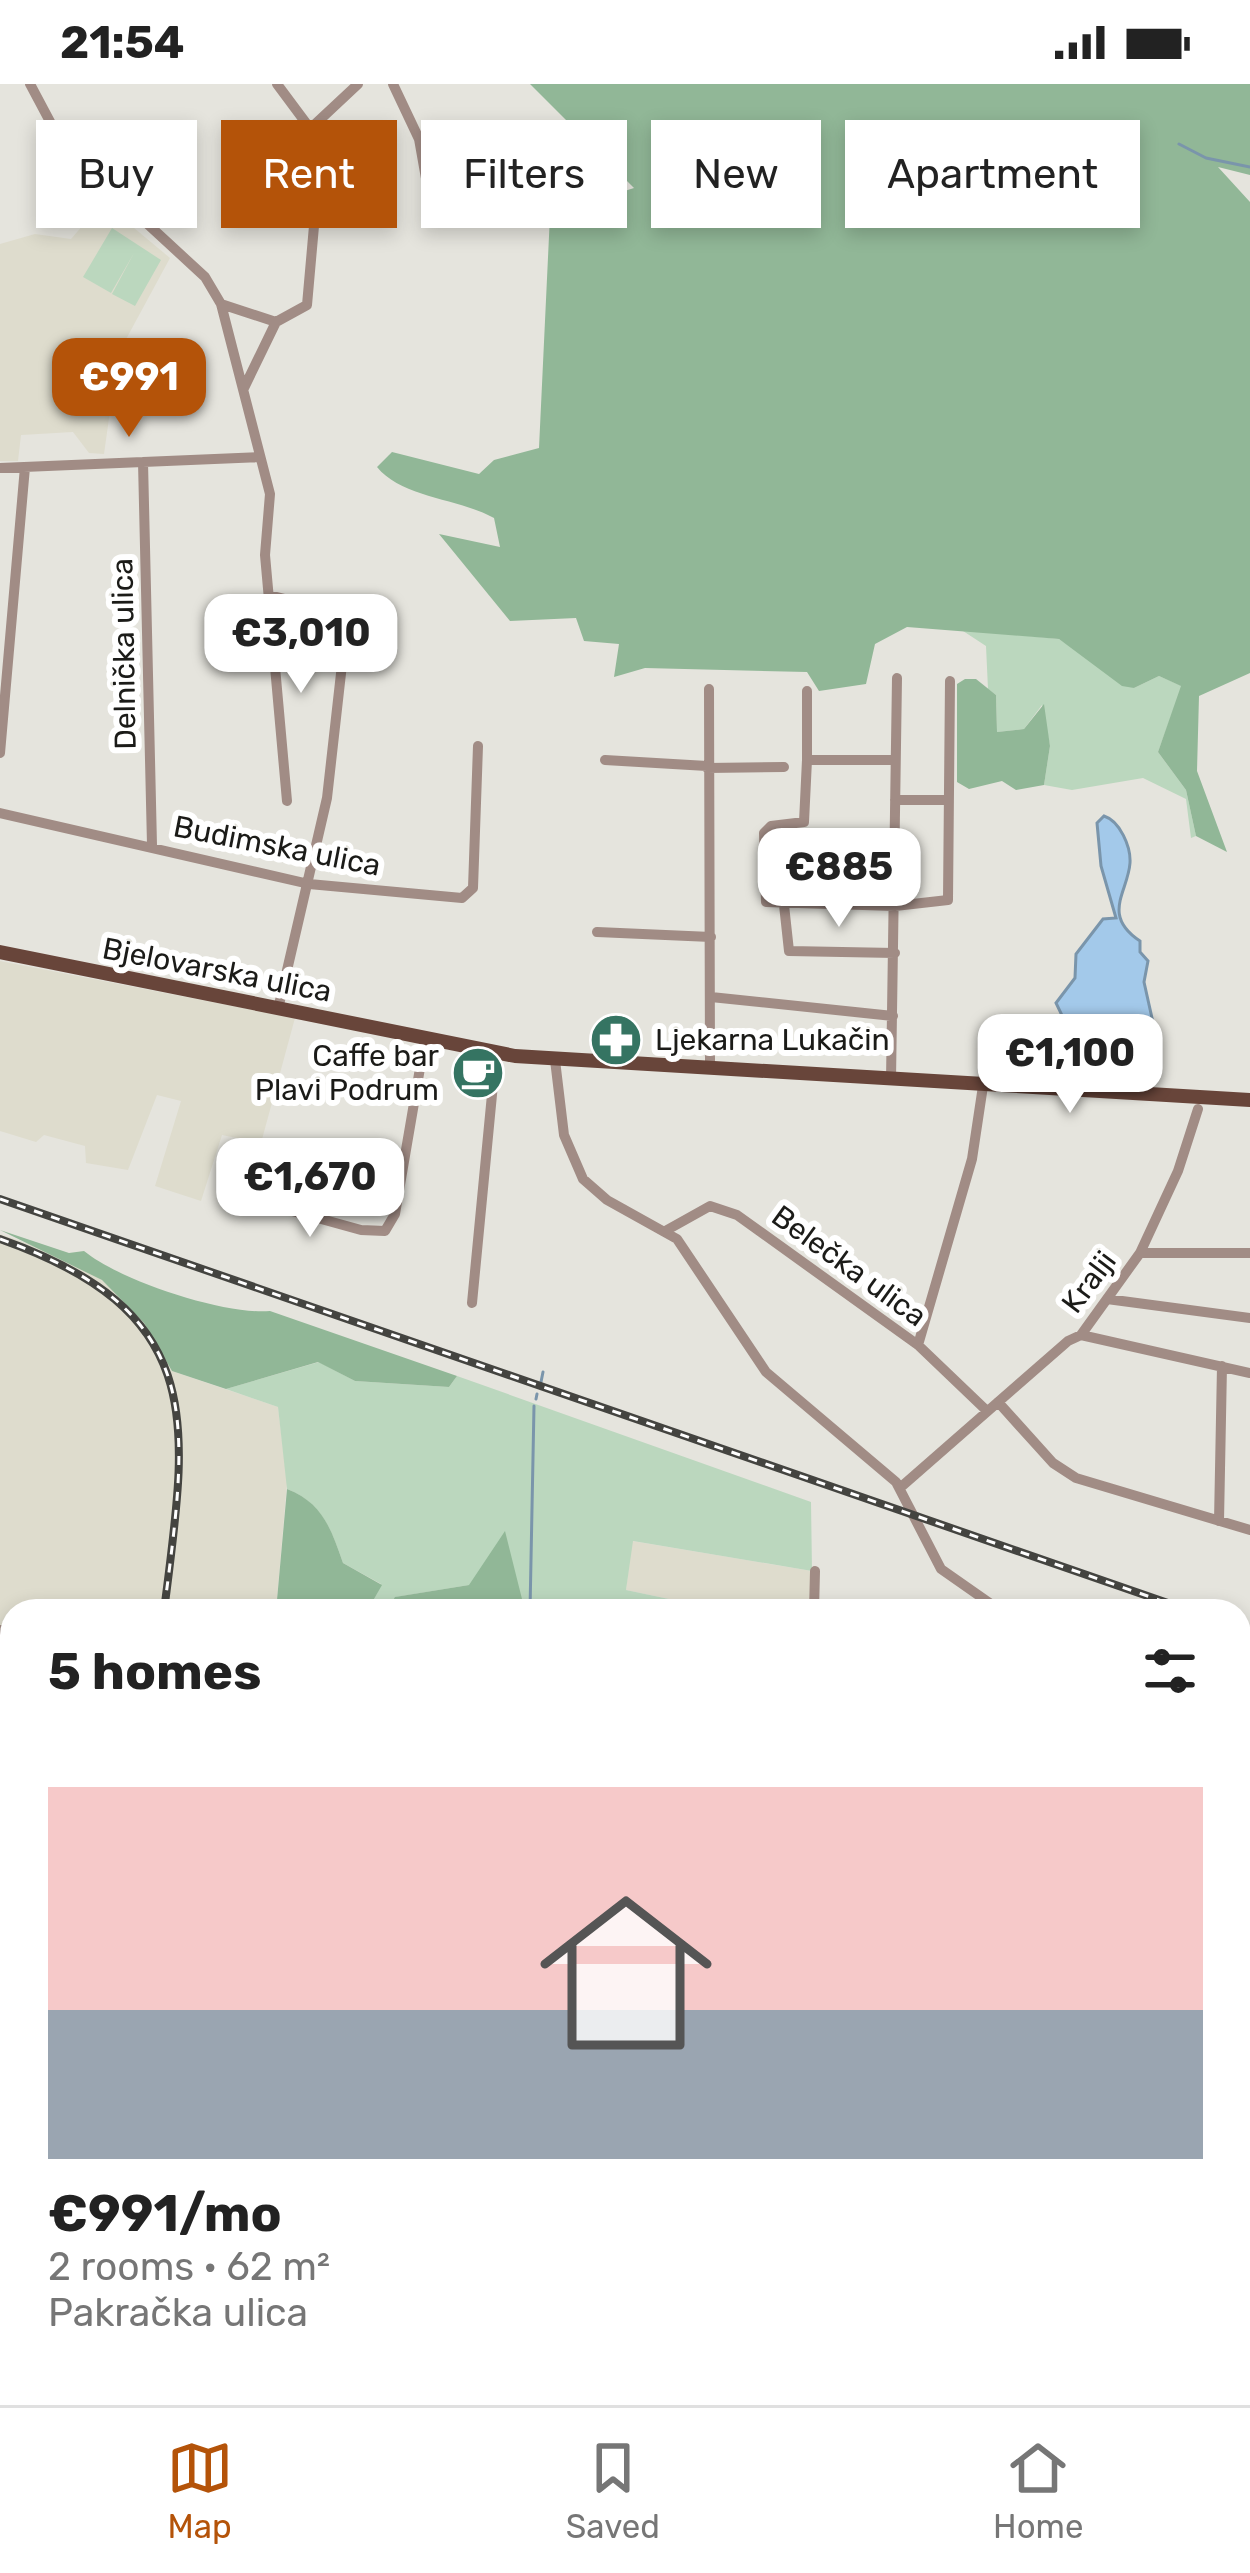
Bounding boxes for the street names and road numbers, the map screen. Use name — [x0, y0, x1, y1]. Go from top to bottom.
street label: Delnička ulica — [104, 558, 144, 750]
street label: Budimska ulica — [170, 808, 384, 884]
street label: Bjelovarska ulica — [99, 930, 335, 1010]
street label: Belečka ulica — [765, 1198, 933, 1334]
street label: Kralji — [1054, 1244, 1124, 1320]

